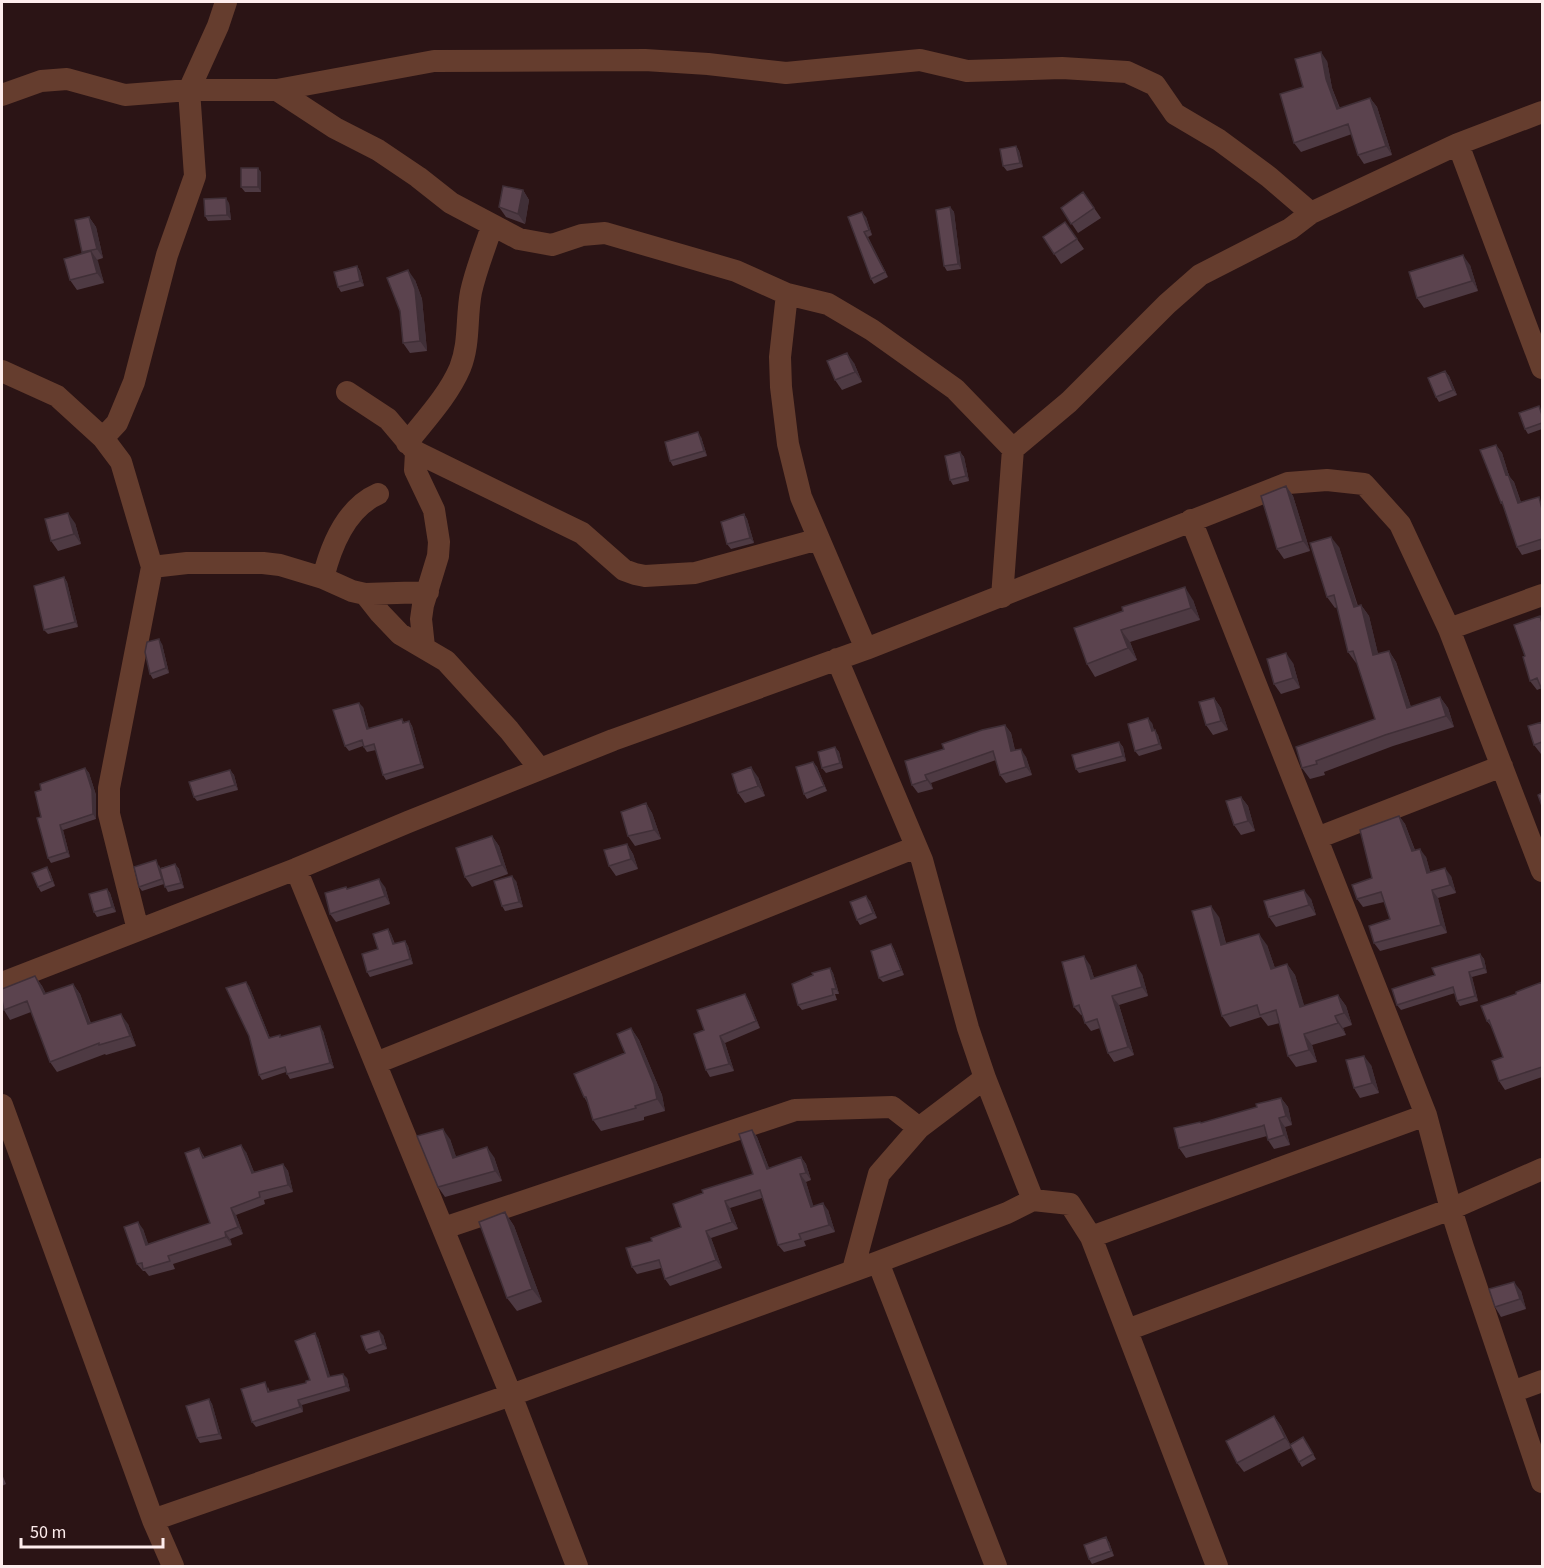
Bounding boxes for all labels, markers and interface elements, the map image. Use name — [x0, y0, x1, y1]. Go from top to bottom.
scale bar — [21, 1511, 164, 1549]
text: 50 m — [30, 1520, 66, 1545]

